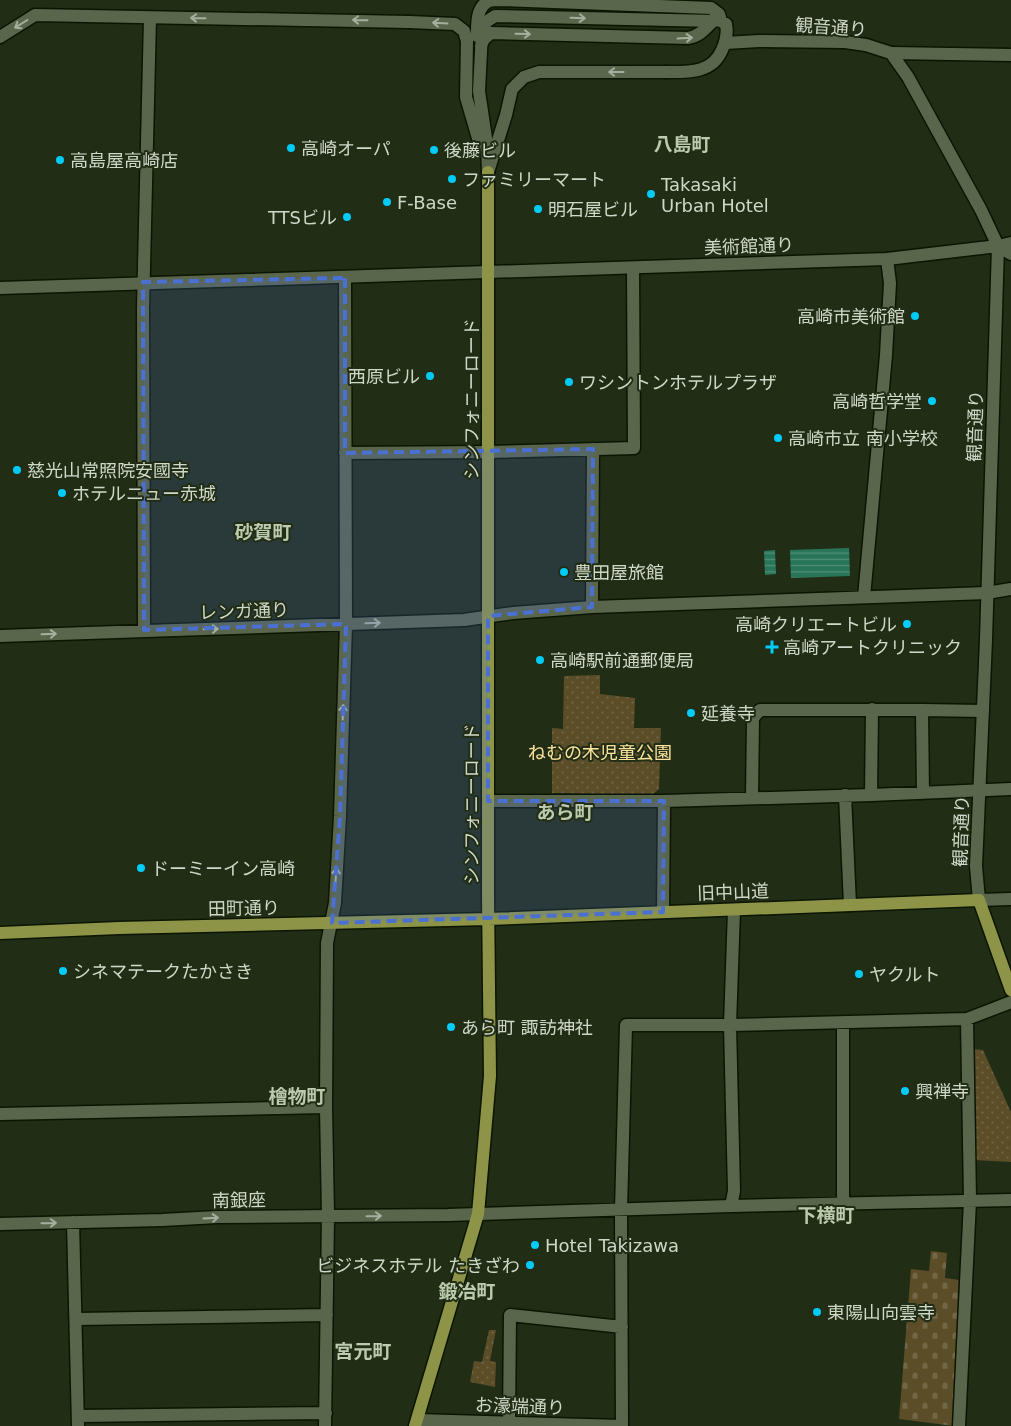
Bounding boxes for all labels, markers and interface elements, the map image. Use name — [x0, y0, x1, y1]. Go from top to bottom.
one-way arrow — [190, 13, 206, 23]
one-way arrow — [569, 13, 585, 23]
street label: 観音通り — [794, 14, 868, 40]
one-way arrow — [353, 15, 369, 25]
one-way arrow — [14, 19, 28, 29]
one-way arrow — [432, 19, 448, 28]
one-way arrow — [514, 29, 531, 39]
one-way arrow — [677, 33, 693, 42]
one-way arrow — [608, 67, 624, 77]
district label: 八島町 — [653, 133, 711, 155]
place label: 高崎オーパ — [301, 138, 391, 159]
place label: 後藤ビル — [444, 140, 516, 161]
marker: 高崎オーパ — [285, 142, 297, 154]
marker: 後藤ビル — [428, 144, 440, 156]
place label: 高島屋高崎店 — [70, 150, 178, 171]
marker: 高島屋高崎店 — [54, 154, 66, 166]
place label: ファミリーマート — [462, 169, 606, 190]
marker: ファミリーマート — [446, 173, 458, 185]
place label: Takasaki Urban Hotel — [660, 174, 769, 216]
marker: Takasaki Urban Hotel — [645, 188, 657, 200]
place label: F-Base — [397, 192, 457, 213]
marker: F-Base — [381, 196, 393, 208]
place label: 明石屋ビル — [548, 199, 638, 220]
marker: 明石屋ビル — [532, 203, 544, 215]
place label: TTSビル — [267, 207, 337, 228]
marker: TTSビル — [341, 211, 353, 223]
street label: 美術館通り — [704, 234, 794, 258]
place label: 高崎市美術館 — [797, 306, 905, 327]
marker: 高崎市美術館 — [909, 310, 921, 322]
street label: シンフォニーロード — [461, 318, 482, 480]
place label: 西原ビル — [348, 366, 420, 387]
marker: 西原ビル — [424, 370, 436, 382]
place label: ワシントンホテルプラザ — [579, 372, 777, 393]
marker: ワシントンホテルプラザ — [563, 376, 575, 388]
street label: 観音通り — [963, 390, 987, 462]
place label: 高崎哲学堂 — [832, 391, 922, 412]
marker: 高崎哲学堂 — [926, 395, 938, 407]
place label: 高崎市立 南小学校 — [788, 428, 938, 449]
marker: 高崎市立 南小学校 — [772, 432, 784, 444]
place label: 慈光山常照院安國寺 — [27, 460, 189, 481]
marker: 慈光山常照院安國寺 — [11, 464, 23, 476]
place label: ホテルニュー赤城 — [72, 483, 216, 504]
marker: ホテルニュー赤城 — [56, 487, 68, 499]
district label: 砂賀町 — [234, 521, 292, 543]
place label: 豊田屋旅館 — [574, 562, 664, 583]
marker: 豊田屋旅館 — [558, 566, 570, 578]
street label: レンガ通り — [199, 599, 289, 623]
place label: 高崎クリエートビル — [735, 614, 897, 635]
one-way arrow — [365, 618, 381, 628]
marker: 高崎クリエートビル — [901, 618, 913, 630]
one-way arrow — [203, 625, 219, 634]
one-way arrow — [40, 629, 56, 638]
place label: 高崎アートクリニック — [783, 637, 962, 658]
marker: 高崎アートクリニック — [765, 640, 779, 654]
place label: 高崎駅前通郵便局 — [550, 650, 694, 671]
marker: 高崎駅前通郵便局 — [534, 654, 546, 666]
place label: 延養寺 — [701, 703, 755, 724]
one-way arrow — [339, 705, 348, 721]
marker: 延養寺 — [685, 707, 697, 719]
street label: シンフォニーロード — [461, 723, 482, 885]
park label: ねむの木児童公園 — [528, 742, 672, 763]
street label: 観音通り — [949, 795, 973, 867]
district label: あら町 — [536, 801, 594, 823]
place label: ドーミーイン高崎 — [151, 858, 295, 879]
marker: ドーミーイン高崎 — [135, 862, 147, 874]
one-way arrow — [332, 867, 341, 883]
street label: 旧中山道 — [697, 880, 769, 904]
street label: 田町通り — [208, 897, 280, 919]
place label: シネマテークたかさき — [73, 961, 253, 982]
place label: ヤクルト — [869, 964, 940, 985]
marker: シネマテークたかさき — [57, 965, 69, 977]
marker: ヤクルト — [853, 968, 865, 980]
place label: あら町 諏訪神社 — [461, 1017, 593, 1038]
marker: あら町 諏訪神社 — [445, 1021, 457, 1033]
place label: 興禅寺 — [915, 1081, 969, 1102]
district label: 檜物町 — [268, 1085, 326, 1107]
marker: 興禅寺 — [899, 1085, 911, 1097]
street label: 南銀座 — [212, 1189, 266, 1211]
district label: 下横町 — [797, 1204, 855, 1226]
one-way arrow — [365, 1211, 381, 1221]
one-way arrow — [203, 1213, 219, 1222]
one-way arrow — [40, 1218, 56, 1228]
place label: Hotel Takizawa — [545, 1235, 679, 1256]
marker: Hotel Takizawa — [529, 1239, 541, 1251]
place label: ビジネスホテル たきざわ — [316, 1255, 520, 1276]
marker: ビジネスホテル たきざわ — [524, 1259, 536, 1271]
district label: 鍛冶町 — [438, 1280, 496, 1302]
place label: 東陽山向雲寺 — [827, 1302, 935, 1323]
marker: 東陽山向雲寺 — [811, 1306, 823, 1318]
district label: 宮元町 — [334, 1340, 392, 1362]
street label: お濠端通り — [475, 1394, 565, 1418]

